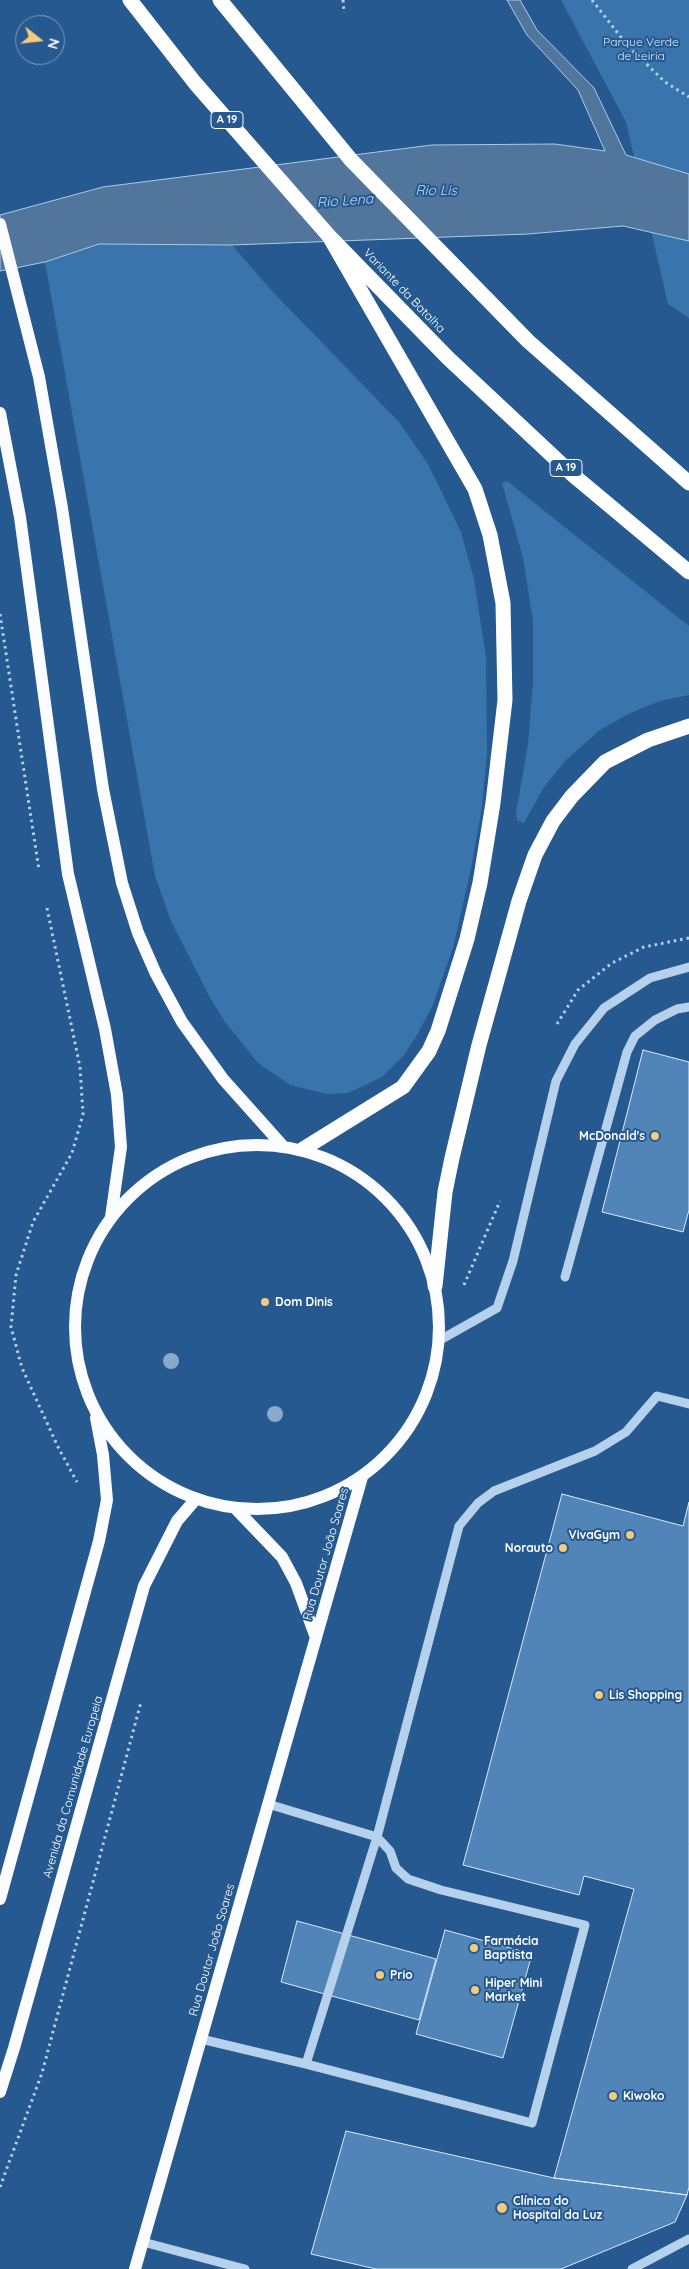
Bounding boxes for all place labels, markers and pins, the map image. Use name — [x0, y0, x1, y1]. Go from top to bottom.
place label: McDonald's — [579, 1129, 645, 1143]
marker: McDonald's — [649, 1130, 661, 1142]
place label: Dom Dinis — [275, 1295, 333, 1309]
marker: Dom Dinis — [259, 1296, 271, 1308]
place label: VivaGym — [569, 1528, 620, 1542]
marker: VivaGym — [624, 1529, 636, 1541]
place label: Norauto — [505, 1541, 553, 1555]
marker: Norauto — [557, 1542, 569, 1554]
place label: Lis Shopping — [609, 1688, 682, 1702]
marker: Lis Shopping — [593, 1689, 605, 1701]
place label: Farmácia Baptista — [484, 1934, 538, 1962]
marker: Farmácia Baptista — [468, 1942, 480, 1954]
place label: Prio — [390, 1968, 413, 1982]
marker: Prio — [374, 1969, 386, 1981]
place label: Hiper Mini Market — [485, 1976, 542, 2004]
marker: Hiper Mini Market — [469, 1984, 481, 1996]
place label: Kiwoko — [623, 2089, 664, 2103]
marker: Kiwoko — [607, 2090, 619, 2102]
place label: Clínica do Hospital da Luz — [513, 2194, 602, 2222]
marker: Clínica do Hospital da Luz — [495, 2201, 509, 2215]

